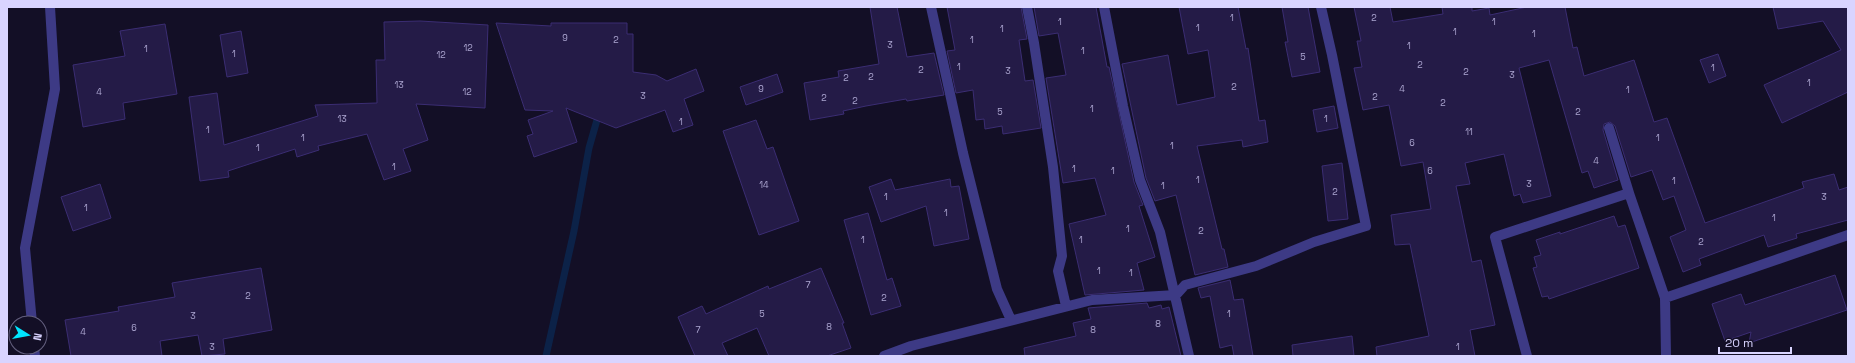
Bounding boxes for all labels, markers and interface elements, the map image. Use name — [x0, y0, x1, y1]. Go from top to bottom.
house number: 1 — [1230, 12, 1234, 24]
house number: 2 — [1371, 12, 1377, 24]
house number: 1 — [1058, 16, 1062, 28]
house number: 1 — [1492, 16, 1496, 28]
house number: 1 — [1196, 22, 1200, 34]
house number: 1 — [1000, 23, 1004, 35]
house number: 1 — [1453, 26, 1457, 38]
house number: 1 — [1532, 28, 1536, 40]
house number: 9 — [562, 32, 568, 44]
house number: 2 — [613, 34, 619, 46]
house number: 1 — [970, 34, 974, 46]
house number: 3 — [887, 39, 893, 51]
house number: 1 — [1407, 40, 1411, 52]
house number: 12 — [463, 42, 473, 54]
house number: 1 — [144, 43, 148, 55]
house number: 1 — [1081, 45, 1085, 57]
house number: 1 — [232, 48, 236, 60]
house number: 12 — [436, 49, 446, 61]
house number: 5 — [1300, 51, 1306, 63]
house number: 2 — [1417, 59, 1423, 71]
house number: 1 — [957, 61, 961, 73]
house number: 1 — [1711, 62, 1715, 74]
house number: 2 — [918, 64, 924, 76]
house number: 3 — [1005, 65, 1011, 77]
house number: 2 — [1463, 66, 1469, 78]
house number: 3 — [1509, 69, 1515, 81]
house number: 2 — [868, 71, 874, 83]
house number: 2 — [843, 72, 849, 84]
house number: 1 — [1807, 77, 1811, 89]
house number: 13 — [394, 79, 404, 91]
house number: 2 — [1231, 81, 1237, 93]
house number: 9 — [758, 83, 764, 95]
house number: 4 — [1399, 83, 1405, 95]
house number: 1 — [1626, 84, 1630, 96]
house number: 4 — [96, 86, 102, 98]
house number: 12 — [462, 86, 472, 98]
house number: 3 — [640, 90, 646, 102]
house number: 2 — [1372, 91, 1378, 103]
house number: 2 — [821, 92, 827, 104]
house number: 2 — [852, 95, 858, 107]
house number: 2 — [1440, 97, 1446, 109]
house number: 1 — [1090, 103, 1094, 115]
house number: 5 — [997, 106, 1003, 118]
house number: 2 — [1575, 106, 1581, 118]
house number: 13 — [337, 113, 347, 125]
house number: 1 — [1324, 113, 1328, 125]
house number: 1 — [679, 116, 683, 128]
house number: 1 — [206, 124, 210, 136]
house number: 11 — [1465, 126, 1473, 138]
house number: 1 — [301, 132, 305, 144]
house number: 1 — [1656, 132, 1660, 144]
house number: 6 — [1409, 137, 1415, 149]
house number: 1 — [1170, 140, 1174, 152]
house number: 1 — [256, 142, 260, 154]
house number: 4 — [1593, 155, 1599, 167]
house number: 1 — [392, 161, 396, 173]
house number: 1 — [1072, 163, 1076, 175]
house number: 1 — [1111, 165, 1115, 177]
house number: 6 — [1427, 165, 1433, 177]
house number: 1 — [1196, 174, 1200, 186]
house number: 1 — [1672, 175, 1676, 187]
house number: 3 — [1526, 178, 1532, 190]
house number: 14 — [759, 179, 769, 191]
house number: 1 — [1161, 180, 1165, 192]
house number: 2 — [1332, 186, 1338, 198]
house number: 1 — [884, 191, 888, 203]
house number: 3 — [1821, 191, 1827, 203]
house number: 1 — [84, 202, 88, 214]
house number: 1 — [944, 207, 948, 219]
house number: 1 — [1772, 212, 1776, 224]
house number: 1 — [1126, 223, 1130, 235]
house number: 2 — [1198, 225, 1204, 237]
house number: 1 — [861, 234, 865, 246]
house number: 1 — [1079, 234, 1083, 246]
house number: 2 — [1698, 236, 1704, 248]
house number: 1 — [1097, 265, 1101, 277]
house number: 1 — [1129, 267, 1133, 279]
house number: 7 — [805, 279, 811, 291]
house number: 2 — [245, 290, 251, 302]
house number: 2 — [881, 292, 887, 304]
house number: 5 — [759, 308, 765, 320]
house number: 1 — [1227, 308, 1231, 320]
house number: 3 — [190, 310, 196, 322]
north arrow — [8, 315, 48, 355]
house number: 8 — [1155, 318, 1161, 330]
house number: 8 — [826, 321, 832, 333]
house number: 6 — [131, 322, 137, 334]
house number: 7 — [695, 324, 701, 336]
house number: 8 — [1090, 324, 1096, 336]
house number: 4 — [80, 326, 86, 338]
scale bar — [1719, 329, 1791, 355]
text: N — [30, 332, 45, 342]
text: 20 m — [1725, 335, 1753, 351]
house number: 3 — [209, 341, 215, 353]
house number: 1 — [1456, 341, 1460, 353]

